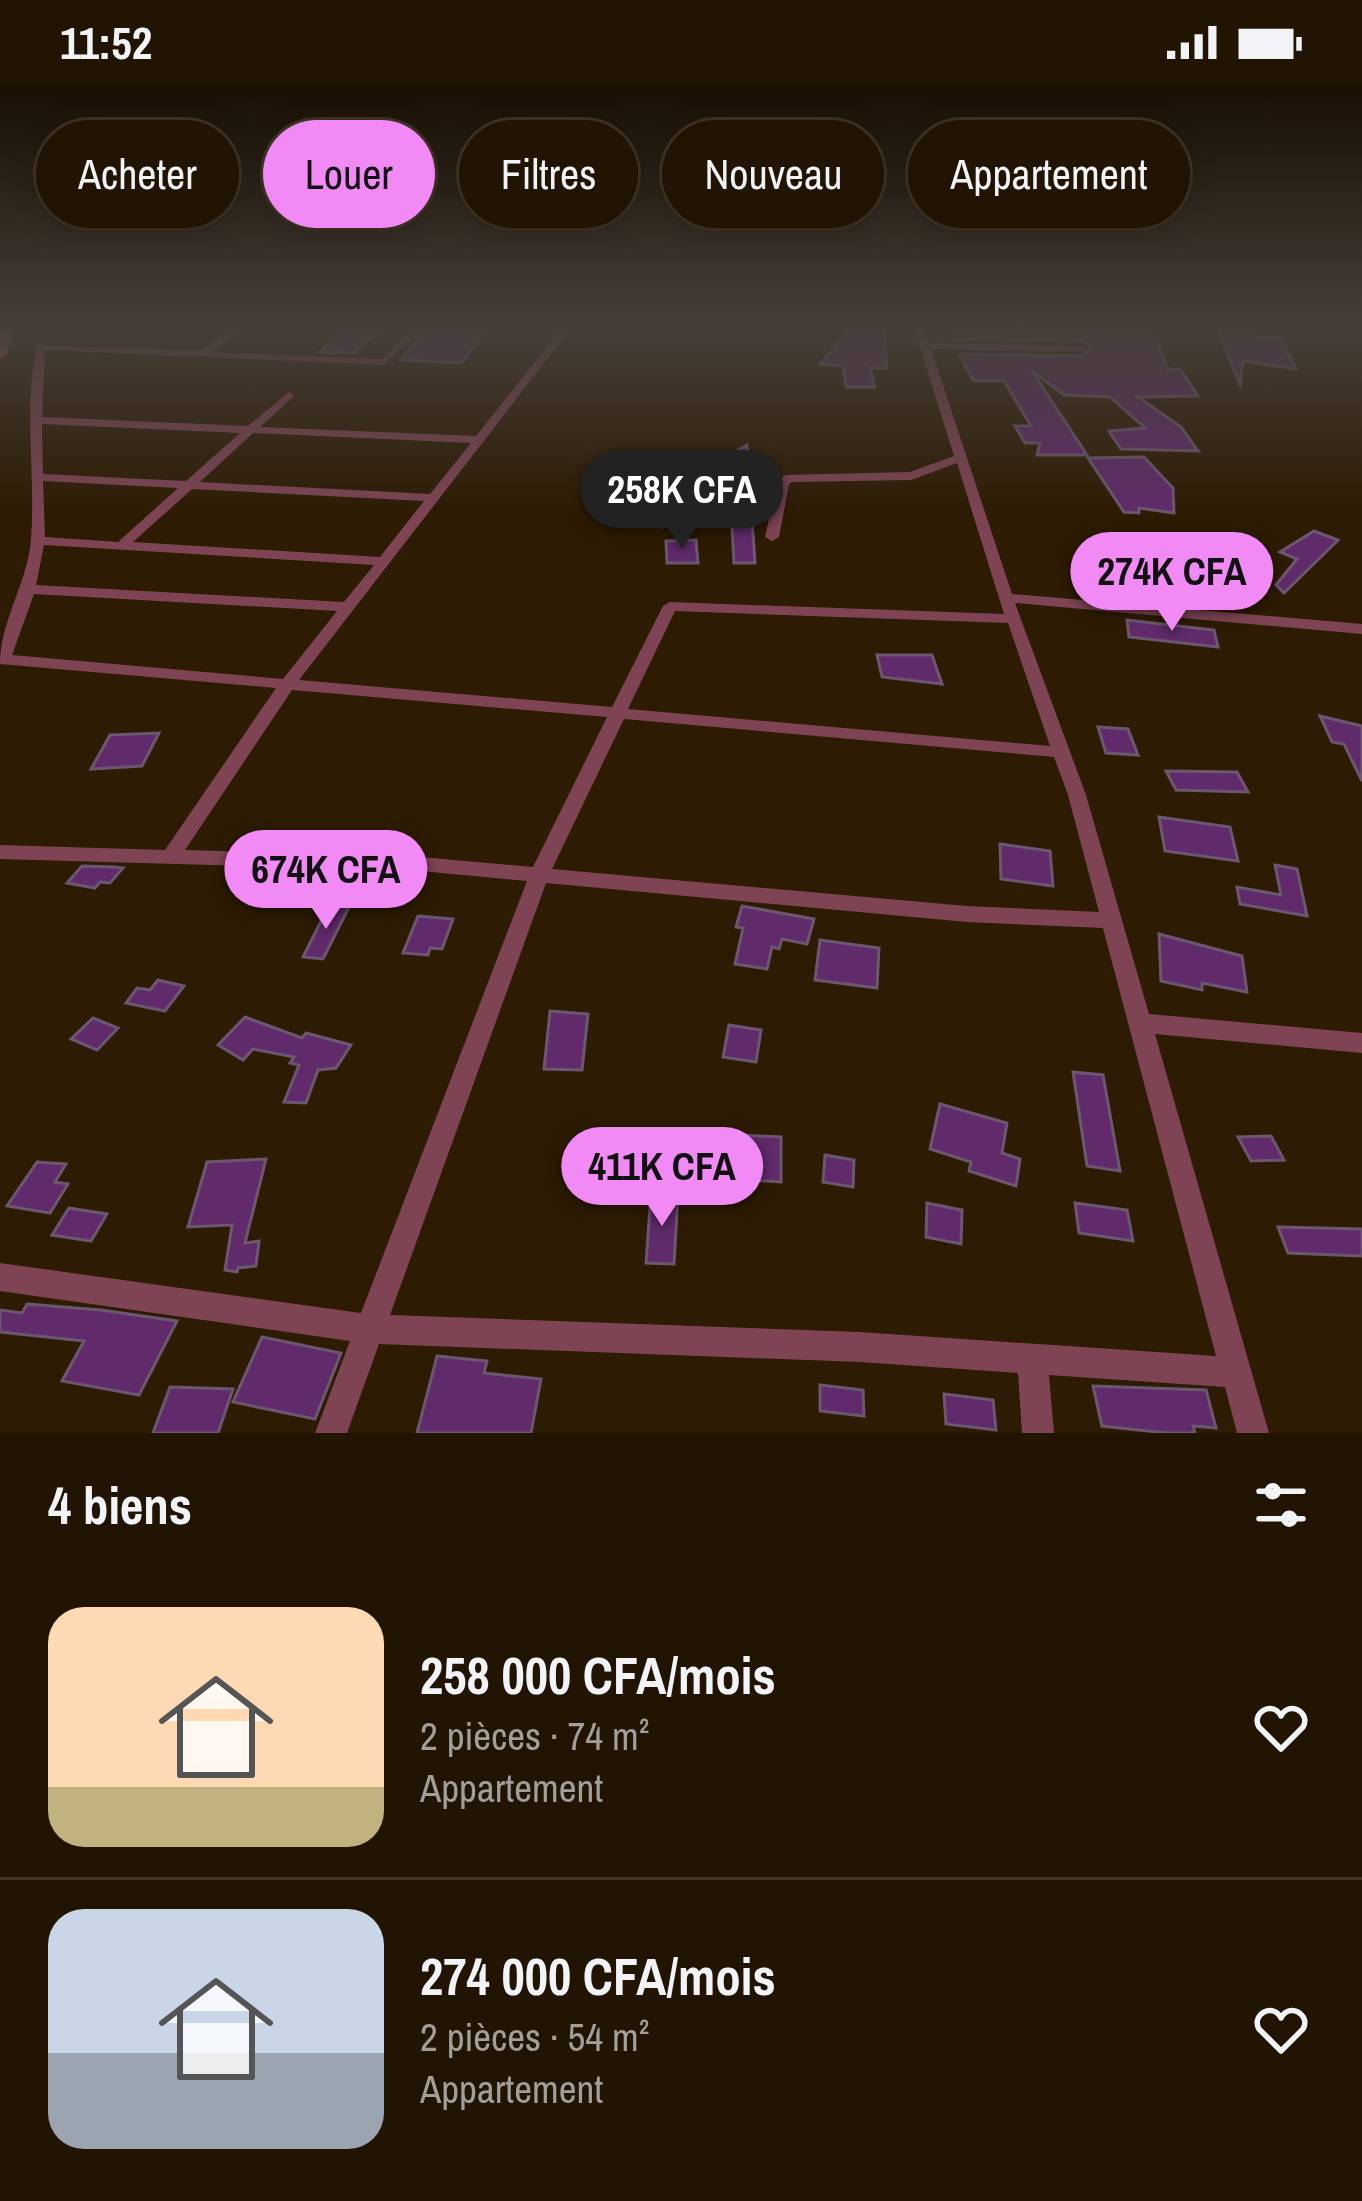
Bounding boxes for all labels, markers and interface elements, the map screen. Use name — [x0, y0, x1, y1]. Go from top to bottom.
text: 11:52 — [60, 12, 152, 73]
chip: Acheter — [36, 120, 239, 228]
chip: Louer — [263, 120, 435, 228]
chip: Filtres — [459, 120, 638, 228]
chip: Nouveau — [662, 120, 884, 228]
chip: Appartement — [908, 120, 1190, 228]
pin: 258K CFA — [558, 450, 806, 552]
text: 258K CFA — [607, 463, 757, 515]
pin: 274K CFA — [1048, 532, 1296, 634]
text: 274K CFA — [1097, 545, 1247, 597]
pin: 674K CFA — [202, 830, 450, 932]
text: 674K CFA — [251, 843, 401, 895]
pin: 411K CFA — [538, 1127, 786, 1229]
text: 411K CFA — [588, 1140, 736, 1192]
text: 4 biens — [48, 1471, 192, 1540]
icon: filters — [1248, 1472, 1314, 1538]
text: 258 000 CFA/mois — [420, 1641, 776, 1710]
icon: home — [144, 1655, 288, 1799]
icon: heart — [1248, 1694, 1314, 1760]
text: 2 pièces · 74 m² — [420, 1710, 649, 1762]
text: Appartement — [420, 1762, 603, 1814]
text: 274 000 CFA/mois — [420, 1942, 776, 2011]
icon: home — [144, 1957, 288, 2101]
icon: heart — [1248, 1996, 1314, 2062]
text: 2 pièces · 54 m² — [420, 2011, 649, 2063]
text: Appartement — [420, 2063, 603, 2115]

